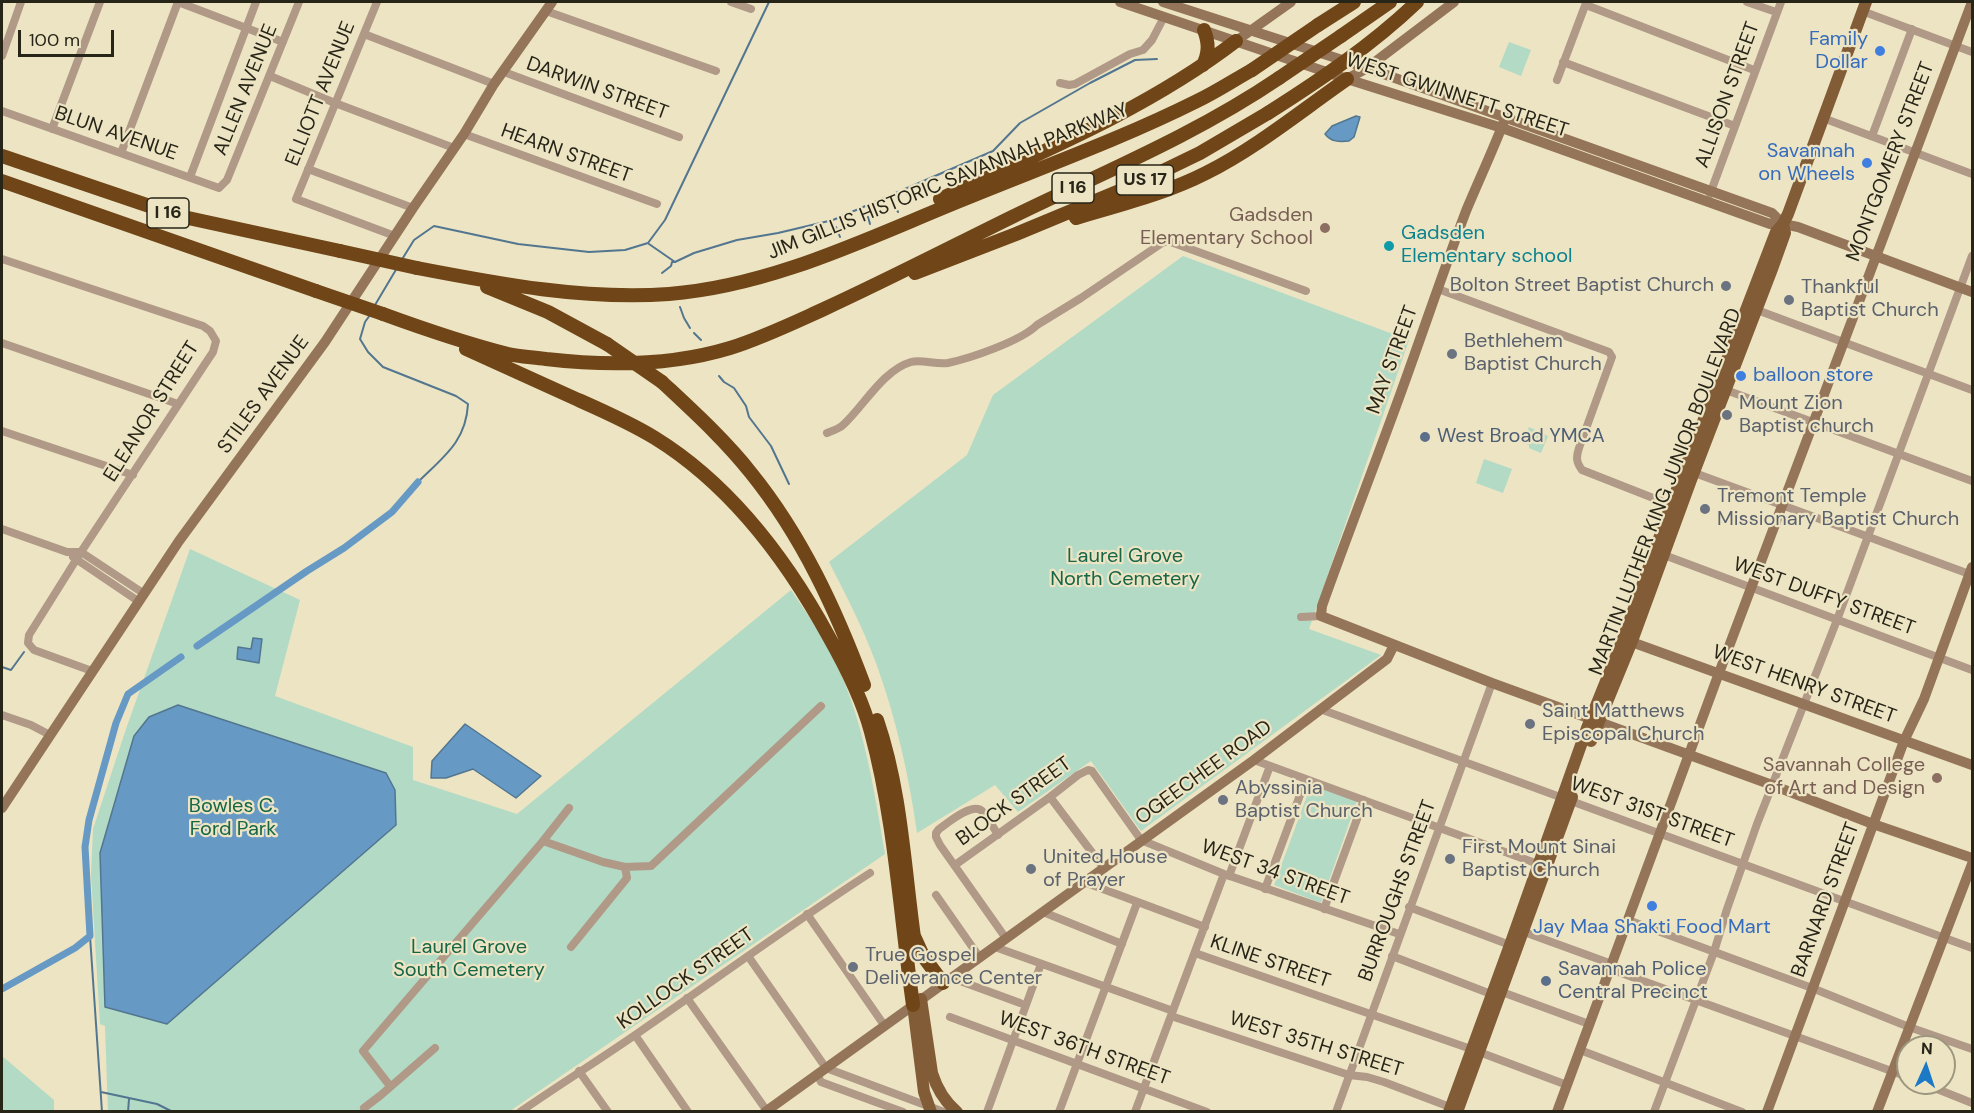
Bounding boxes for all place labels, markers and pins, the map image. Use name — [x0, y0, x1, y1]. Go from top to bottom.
place label: Family Dollar — [1809, 28, 1868, 75]
marker: Family Dollar — [1873, 44, 1887, 58]
place label: Savannah on Wheels — [1758, 140, 1855, 187]
marker: Savannah on Wheels — [1860, 156, 1874, 170]
place label: Gadsden Elementary School — [1140, 204, 1313, 251]
marker: Gadsden Elementary School — [1318, 221, 1332, 235]
place label: Gadsden Elementary school — [1401, 222, 1572, 269]
marker: Gadsden Elementary school — [1382, 239, 1396, 253]
place label: Bolton Street Baptist Church — [1450, 274, 1714, 298]
place label: Thankful Baptist Church — [1801, 276, 1939, 323]
marker: Bolton Street Baptist Church — [1719, 279, 1733, 293]
marker: Thankful Baptist Church — [1782, 293, 1796, 307]
place label: Bethlehem Baptist Church — [1464, 330, 1602, 377]
marker: Bethlehem Baptist Church — [1445, 347, 1459, 361]
place label: balloon store — [1753, 364, 1873, 388]
marker: balloon store — [1734, 369, 1748, 383]
place label: Mount Zion Baptist church — [1739, 392, 1874, 439]
marker: Mount Zion Baptist church — [1720, 408, 1734, 422]
place label: West Broad YMCA — [1437, 425, 1605, 449]
marker: West Broad YMCA — [1418, 430, 1432, 444]
place label: Tremont Temple Missionary Baptist Church — [1717, 485, 1959, 532]
marker: Tremont Temple Missionary Baptist Church — [1698, 502, 1712, 516]
place label: Saint Matthews Episcopal Church — [1542, 700, 1704, 747]
marker: Saint Matthews Episcopal Church — [1523, 717, 1537, 731]
place label: Savannah College of Art and Design — [1763, 754, 1925, 801]
marker: Savannah College of Art and Design — [1930, 771, 1944, 785]
place label: Abyssinia Baptist Church — [1235, 777, 1373, 824]
marker: Abyssinia Baptist Church — [1216, 793, 1230, 807]
place label: First Mount Sinai Baptist Church — [1462, 836, 1616, 883]
place label: United House of Prayer — [1043, 846, 1167, 893]
marker: First Mount Sinai Baptist Church — [1443, 852, 1457, 866]
marker: United House of Prayer — [1024, 862, 1038, 876]
marker: Jay Maa Shakti Food Mart — [1645, 899, 1659, 913]
place label: Jay Maa Shakti Food Mart — [1533, 916, 1771, 940]
place label: True Gospel Deliverance Center — [865, 944, 1042, 991]
place label: Savannah Police Central Precinct — [1558, 958, 1708, 1005]
marker: True Gospel Deliverance Center — [846, 960, 860, 974]
marker: Savannah Police Central Precinct — [1539, 974, 1553, 988]

